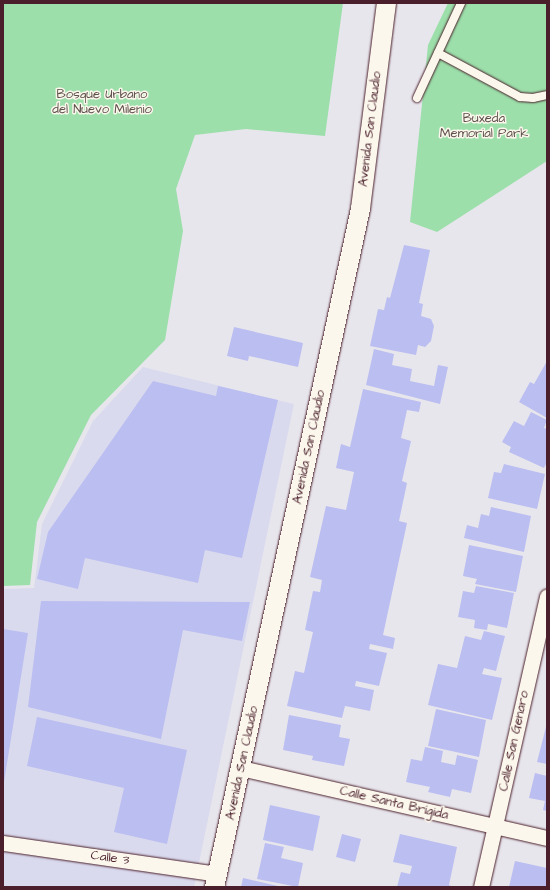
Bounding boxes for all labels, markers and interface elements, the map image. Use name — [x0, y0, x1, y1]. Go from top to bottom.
street label: Avenida San Claudio — [355, 70, 385, 188]
park label: Bosque Urbano del Nuevo Milenio — [52, 87, 152, 118]
park label: Buxeda Memorial Park — [440, 111, 528, 142]
street label: Avenida San Claudio — [289, 389, 329, 505]
street label: Calle San Genaro — [496, 689, 532, 793]
street label: Avenida San Claudio — [222, 705, 262, 821]
street label: Calle Santa Brígida — [338, 783, 450, 823]
street label: Calle 3 — [90, 848, 130, 868]

